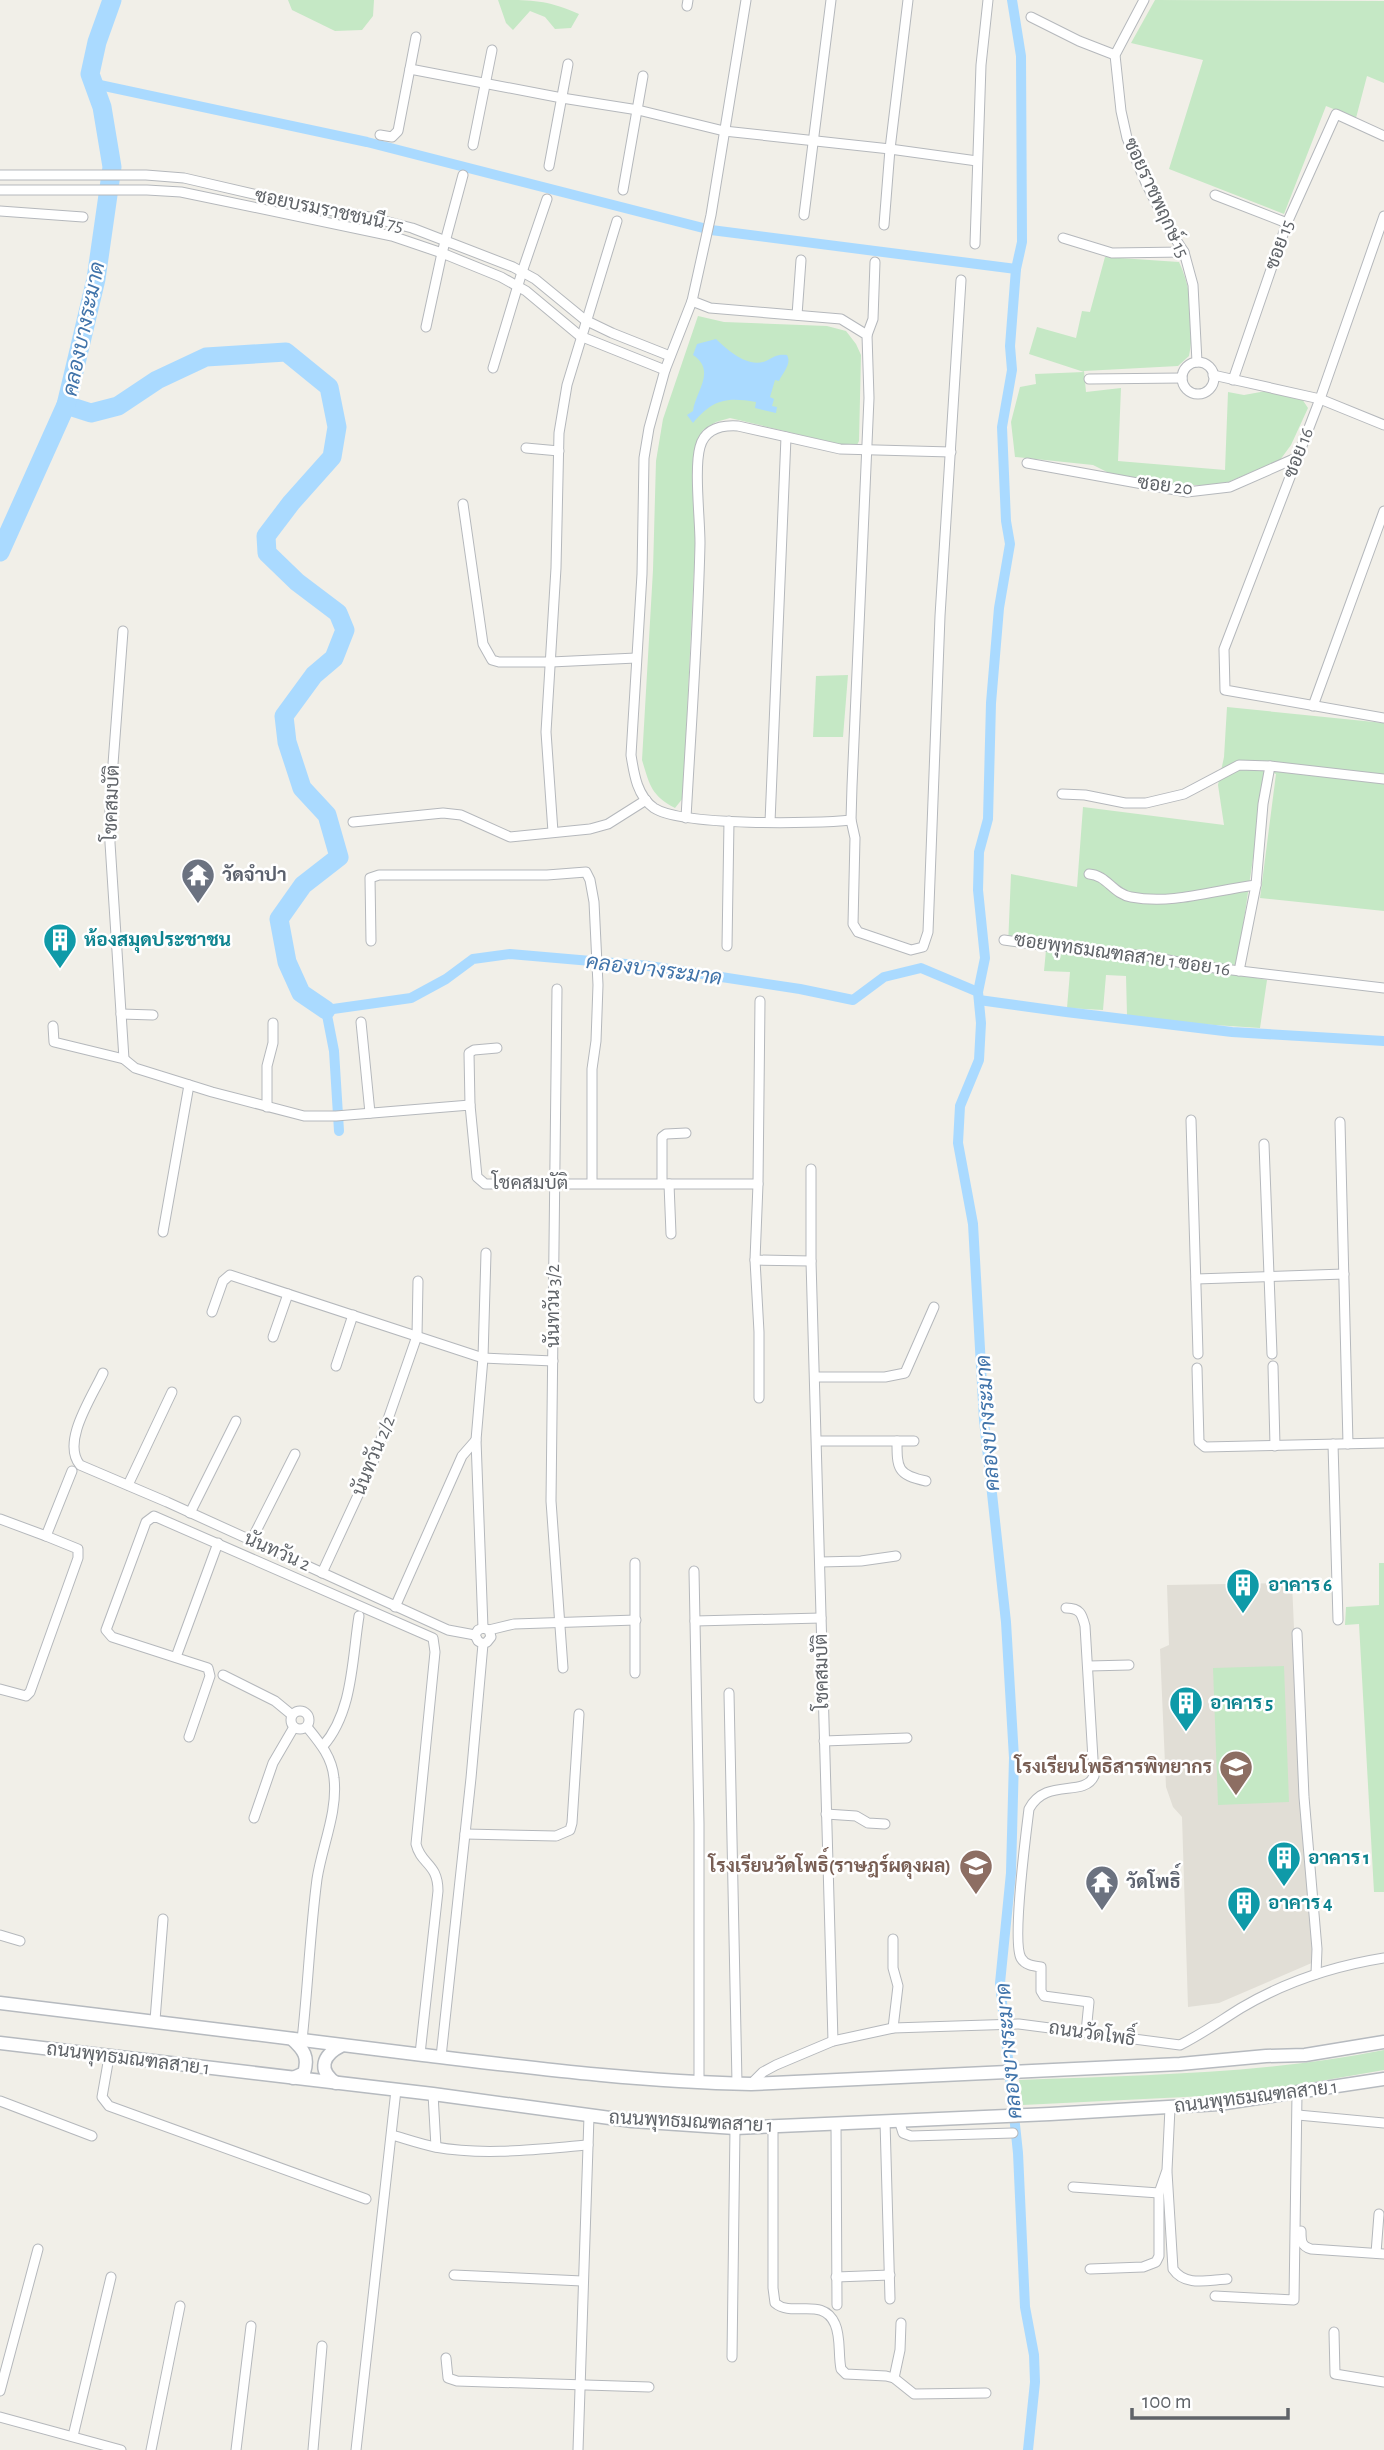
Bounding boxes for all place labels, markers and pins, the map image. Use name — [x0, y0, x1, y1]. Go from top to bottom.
temple icon: วัดจำปา — [179, 856, 217, 905]
place label: วัดจำปา — [222, 863, 287, 885]
building icon: ห้องสมุดประชาชน — [41, 921, 79, 970]
place label: ห้องสมุดประชาชน — [84, 928, 231, 954]
building icon: อาคาร 6 — [1224, 1566, 1262, 1615]
place label: อาคาร 6 — [1268, 1576, 1332, 1595]
building icon: อาคาร 5 — [1167, 1684, 1205, 1733]
place label: อาคาร 5 — [1210, 1694, 1273, 1713]
school or university icon: โรงเรียนโพธิสารพิทยากร — [1217, 1748, 1255, 1797]
place label: โรงเรียนโพธิสารพิทยากร — [1013, 1754, 1212, 1777]
building icon: อาคาร 1 — [1265, 1839, 1303, 1888]
place label: โรงเรียนวัดโพธิ์(ราษฎร์ผดุงผล) — [707, 1847, 951, 1880]
school or university icon: โรงเรียนวัดโพธิ์(ราษฎร์ผดุงผล) — [957, 1847, 995, 1896]
place label: อาคาร 1 — [1308, 1849, 1370, 1868]
temple icon: วัดโพธิ์ — [1083, 1863, 1121, 1912]
place label: วัดโพธิ์ — [1126, 1863, 1181, 1892]
building icon: อาคาร 4 — [1225, 1884, 1263, 1933]
place label: อาคาร 4 — [1268, 1894, 1333, 1913]

